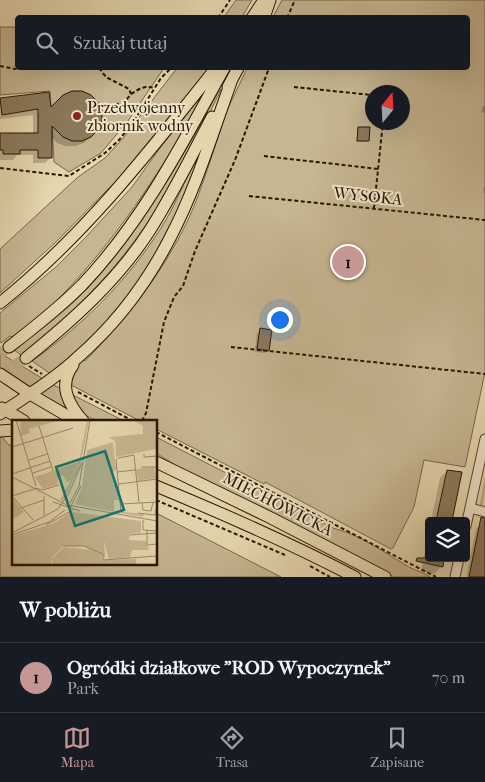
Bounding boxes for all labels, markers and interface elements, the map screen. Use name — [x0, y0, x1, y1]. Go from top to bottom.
search box — [15, 15, 470, 70]
icon: search — [33, 29, 61, 57]
text: Szukaj tutaj — [73, 32, 167, 54]
north arrow — [365, 85, 410, 130]
place label: Przedwojenny zbiornik wodny — [87, 98, 194, 135]
marker: Przedwojenny zbiornik wodny — [71, 110, 83, 122]
street label: WYSOKA — [332, 183, 404, 209]
pin: 1 — [332, 243, 364, 281]
your location — [267, 307, 293, 333]
inset map — [12, 420, 158, 564]
street label: MIECHOWICKA — [220, 468, 337, 540]
map controls — [425, 517, 470, 562]
button: layers — [425, 517, 470, 562]
text: W pobliżu — [20, 598, 111, 622]
text: Ogródki działkowe "ROD Wypoczynek" — [67, 657, 391, 679]
text: 1 — [33, 668, 39, 687]
text: 70 m — [432, 668, 465, 687]
text: Park — [67, 679, 99, 698]
tab: Mapa — [61, 724, 94, 771]
tab: Trasa — [216, 724, 248, 771]
tab: Zapisane — [370, 724, 424, 771]

